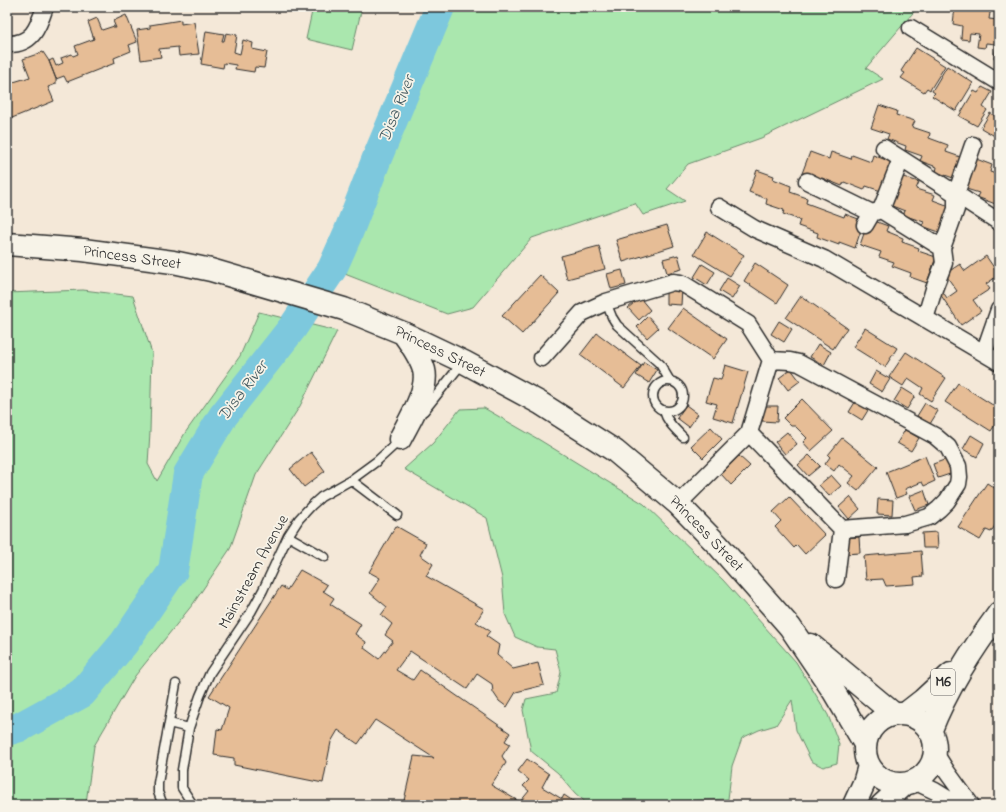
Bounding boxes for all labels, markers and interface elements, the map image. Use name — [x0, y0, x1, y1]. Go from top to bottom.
water label: Disa River — [372, 69, 423, 146]
street label: Princess Street — [81, 239, 183, 277]
street label: Princess Street — [390, 320, 490, 385]
water label: Disa River — [212, 353, 276, 426]
street label: Princess Street — [663, 490, 749, 578]
street label: Mainstream Avenue — [213, 510, 296, 634]
road number: M6 — [931, 669, 955, 695]

